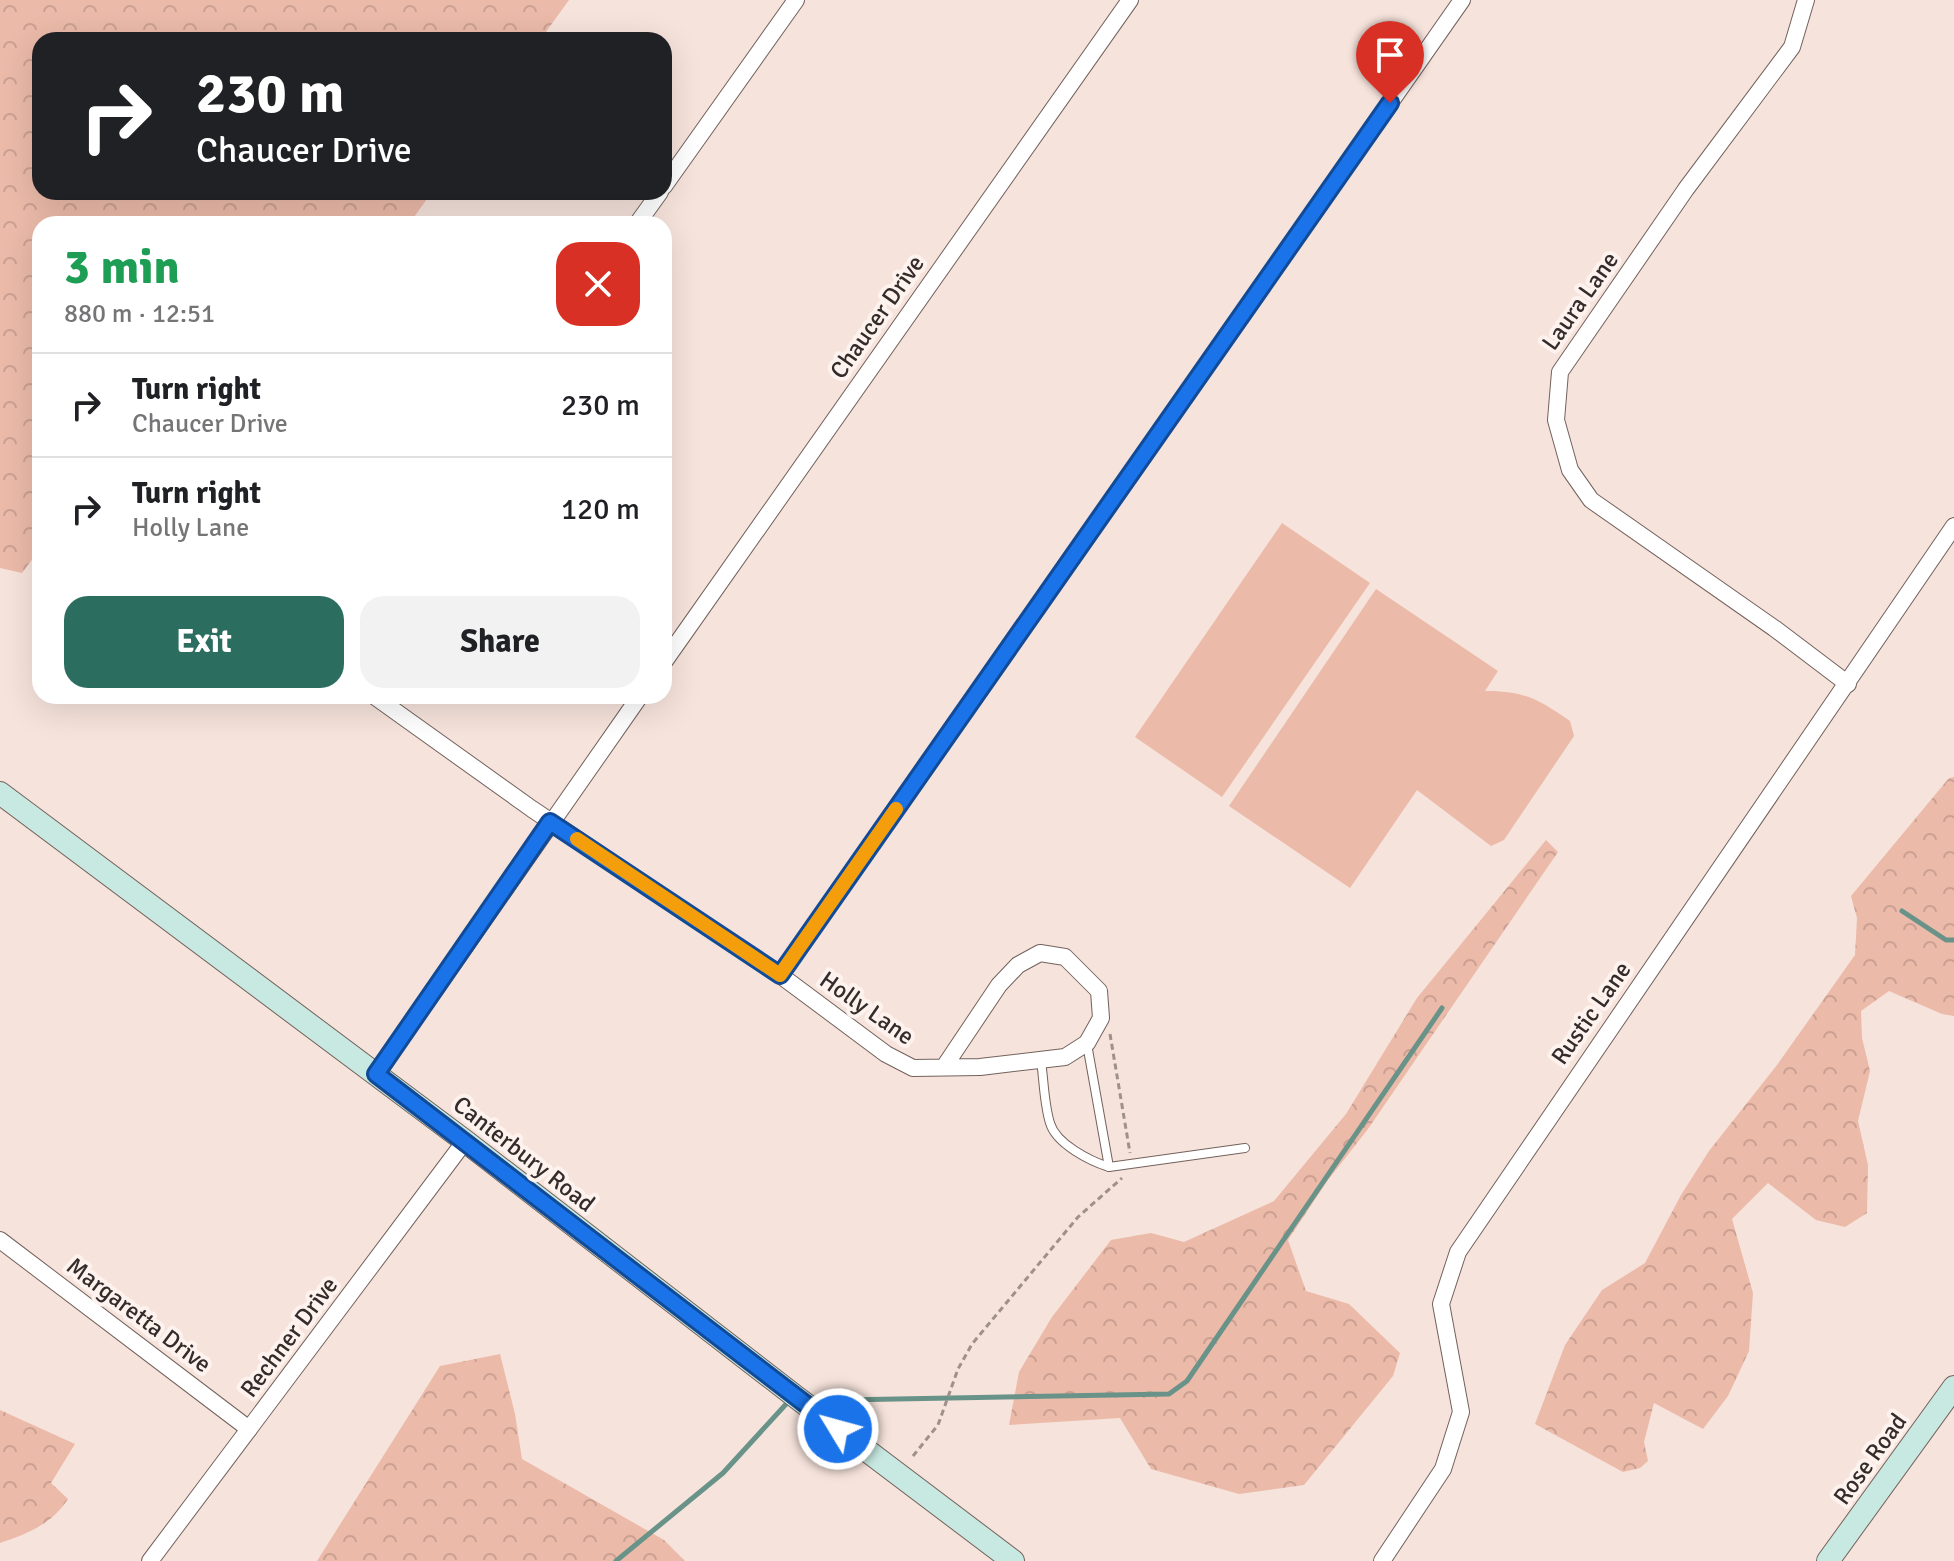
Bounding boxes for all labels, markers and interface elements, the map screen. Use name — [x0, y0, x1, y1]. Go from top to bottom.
pin — [1356, 21, 1424, 103]
icon: arrive — [1368, 33, 1412, 77]
text: 230 m — [196, 59, 344, 128]
icon: right — [64, 64, 168, 168]
text: Chaucer Drive — [196, 128, 412, 173]
text: 3 min — [64, 238, 180, 297]
button: close — [556, 242, 640, 326]
street label: Laura Lane — [1535, 246, 1625, 356]
street label: Chaucer Drive — [823, 250, 931, 384]
text: 880 m · 12:51 — [64, 298, 215, 330]
text: Turn right — [132, 371, 261, 408]
icon: right — [64, 383, 108, 427]
text: 230 m — [561, 387, 640, 424]
text: Chaucer Drive — [132, 408, 288, 440]
text: Turn right — [132, 475, 261, 512]
icon: right — [64, 487, 108, 531]
text: 120 m — [561, 491, 640, 528]
text: Holly Lane — [132, 512, 249, 544]
button: Exit — [64, 596, 344, 688]
button: Share — [360, 596, 640, 688]
street label: Rustic Lane — [1545, 956, 1637, 1070]
street label: Holly Lane — [814, 965, 920, 1051]
street label: Canterbury Road — [447, 1089, 601, 1219]
street label: Margaretta Drive — [61, 1251, 217, 1379]
street label: Rechner Drive — [234, 1271, 344, 1403]
position arrow — [796, 1387, 880, 1471]
street label: Rose Road — [1827, 1407, 1913, 1511]

